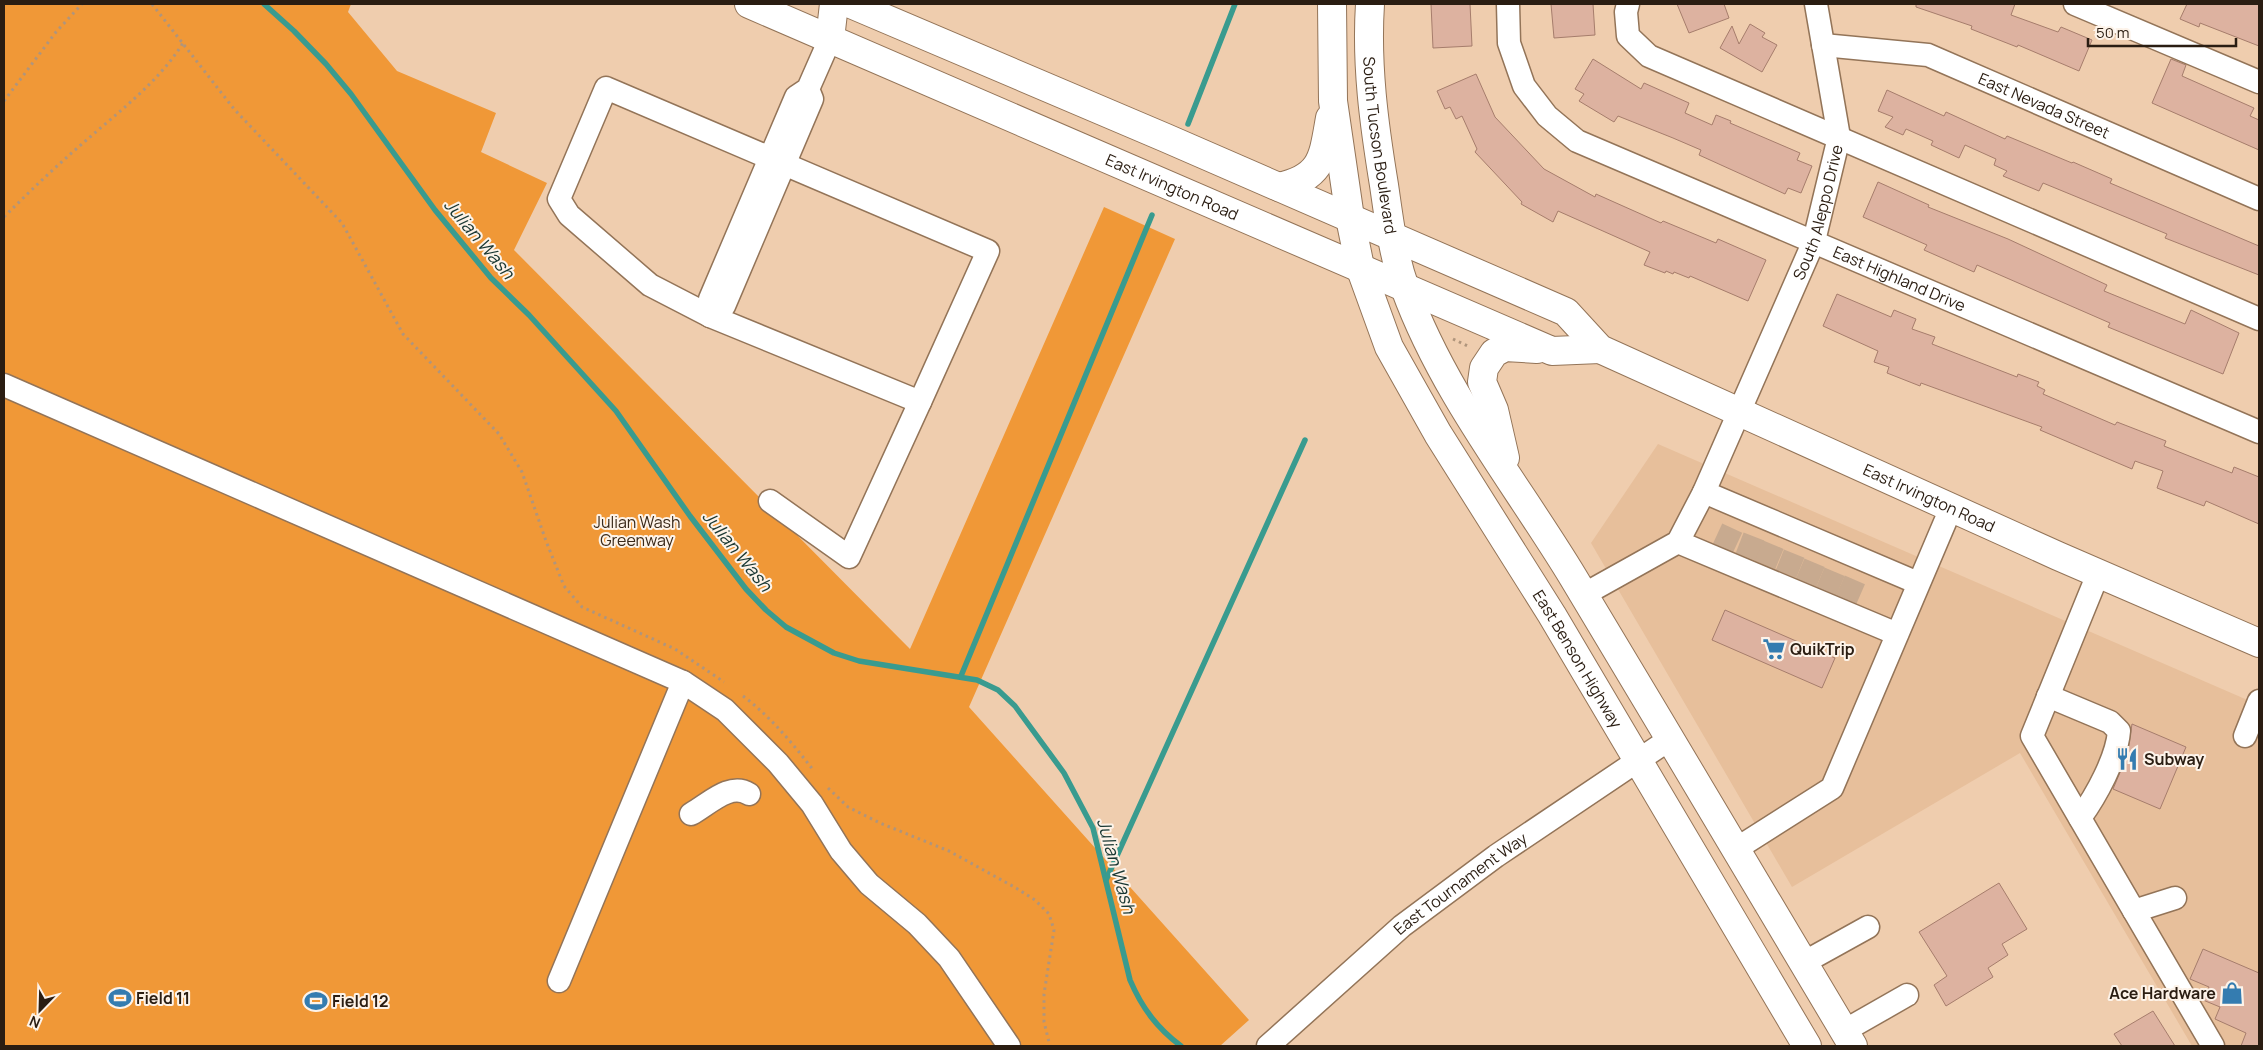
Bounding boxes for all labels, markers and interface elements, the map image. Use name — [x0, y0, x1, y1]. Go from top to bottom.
scale bar — [2088, 15, 2236, 47]
text: 50 m — [2096, 22, 2130, 43]
street label: South Tucson Boulevard — [1358, 56, 1402, 236]
street label: East Nevada Street — [1975, 67, 2113, 144]
street label: South Aleppo Drive — [1787, 142, 1848, 283]
street label: East Irvington Road — [1102, 148, 1242, 225]
water label: Julian Wash — [439, 193, 521, 285]
street label: East Highland Drive — [1830, 241, 1969, 317]
street label: East Irvington Road — [1860, 458, 1999, 537]
water label: Julian Wash — [698, 505, 779, 597]
park label: Julian Wash Greenway — [593, 511, 681, 551]
street label: East Benson Highway — [1528, 586, 1628, 733]
supermarket icon: QuikTrip — [1761, 636, 1787, 662]
place label: QuikTrip — [1790, 638, 1855, 660]
restaurant icon: Subway — [2114, 746, 2140, 772]
place label: Subway — [2144, 748, 2204, 770]
water label: Julian Wash — [1092, 815, 1142, 917]
street label: East Tournament Way — [1389, 827, 1532, 940]
shop icon: Ace Hardware — [2219, 980, 2245, 1006]
place label: Ace Hardware — [2109, 982, 2216, 1004]
north arrow — [15, 985, 65, 1035]
sports icon: Field 11 — [107, 985, 133, 1011]
place label: Field 11 — [136, 987, 190, 1009]
sports icon: Field 12 — [303, 988, 329, 1014]
place label: Field 12 — [332, 990, 389, 1012]
text: N — [26, 1012, 43, 1033]

